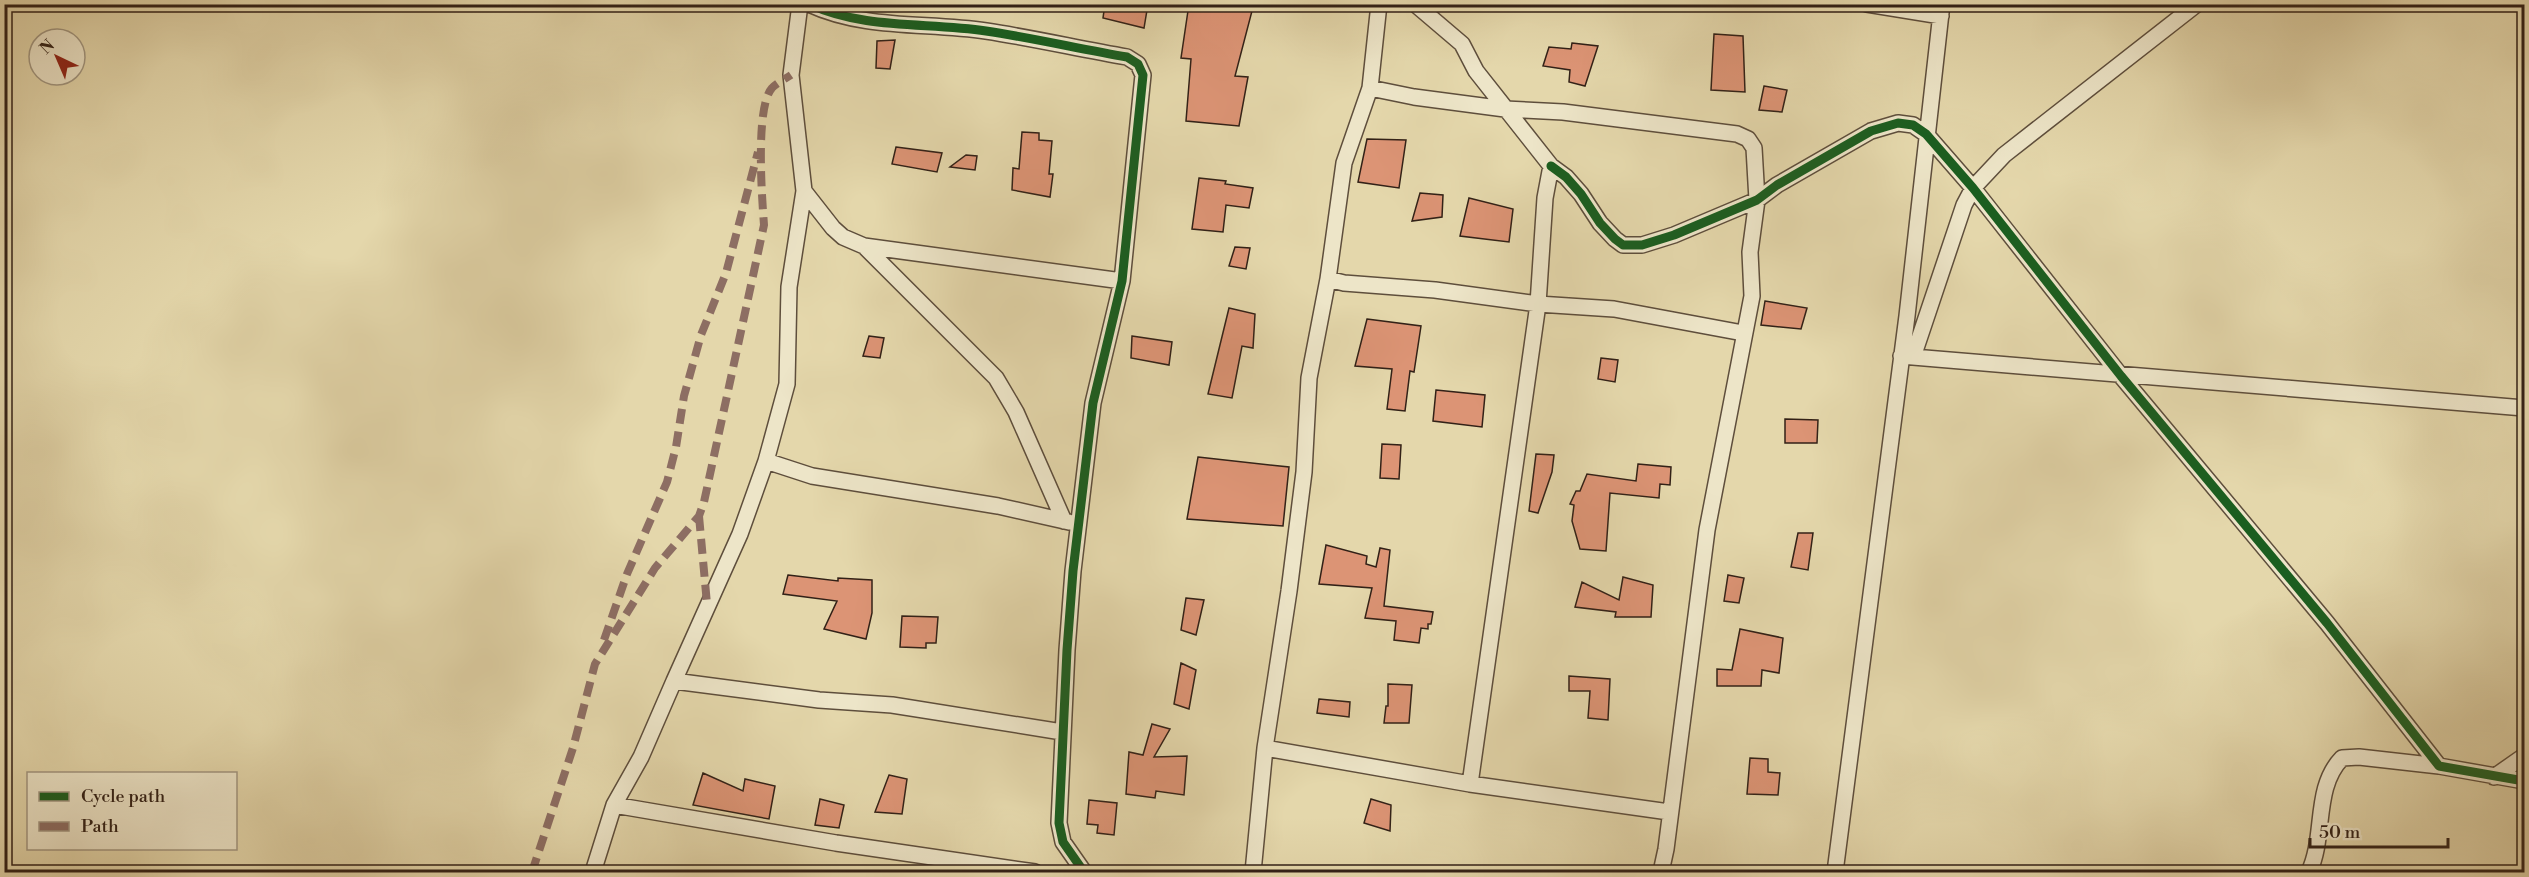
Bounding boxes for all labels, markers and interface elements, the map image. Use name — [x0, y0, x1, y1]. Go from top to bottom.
north arrow — [27, 27, 87, 87]
text: N — [36, 35, 59, 59]
legend — [27, 772, 237, 850]
text: Cycle path — [81, 785, 165, 808]
scale bar — [2310, 811, 2448, 849]
text: Path — [81, 815, 119, 838]
text: 50 m — [2319, 821, 2361, 844]

